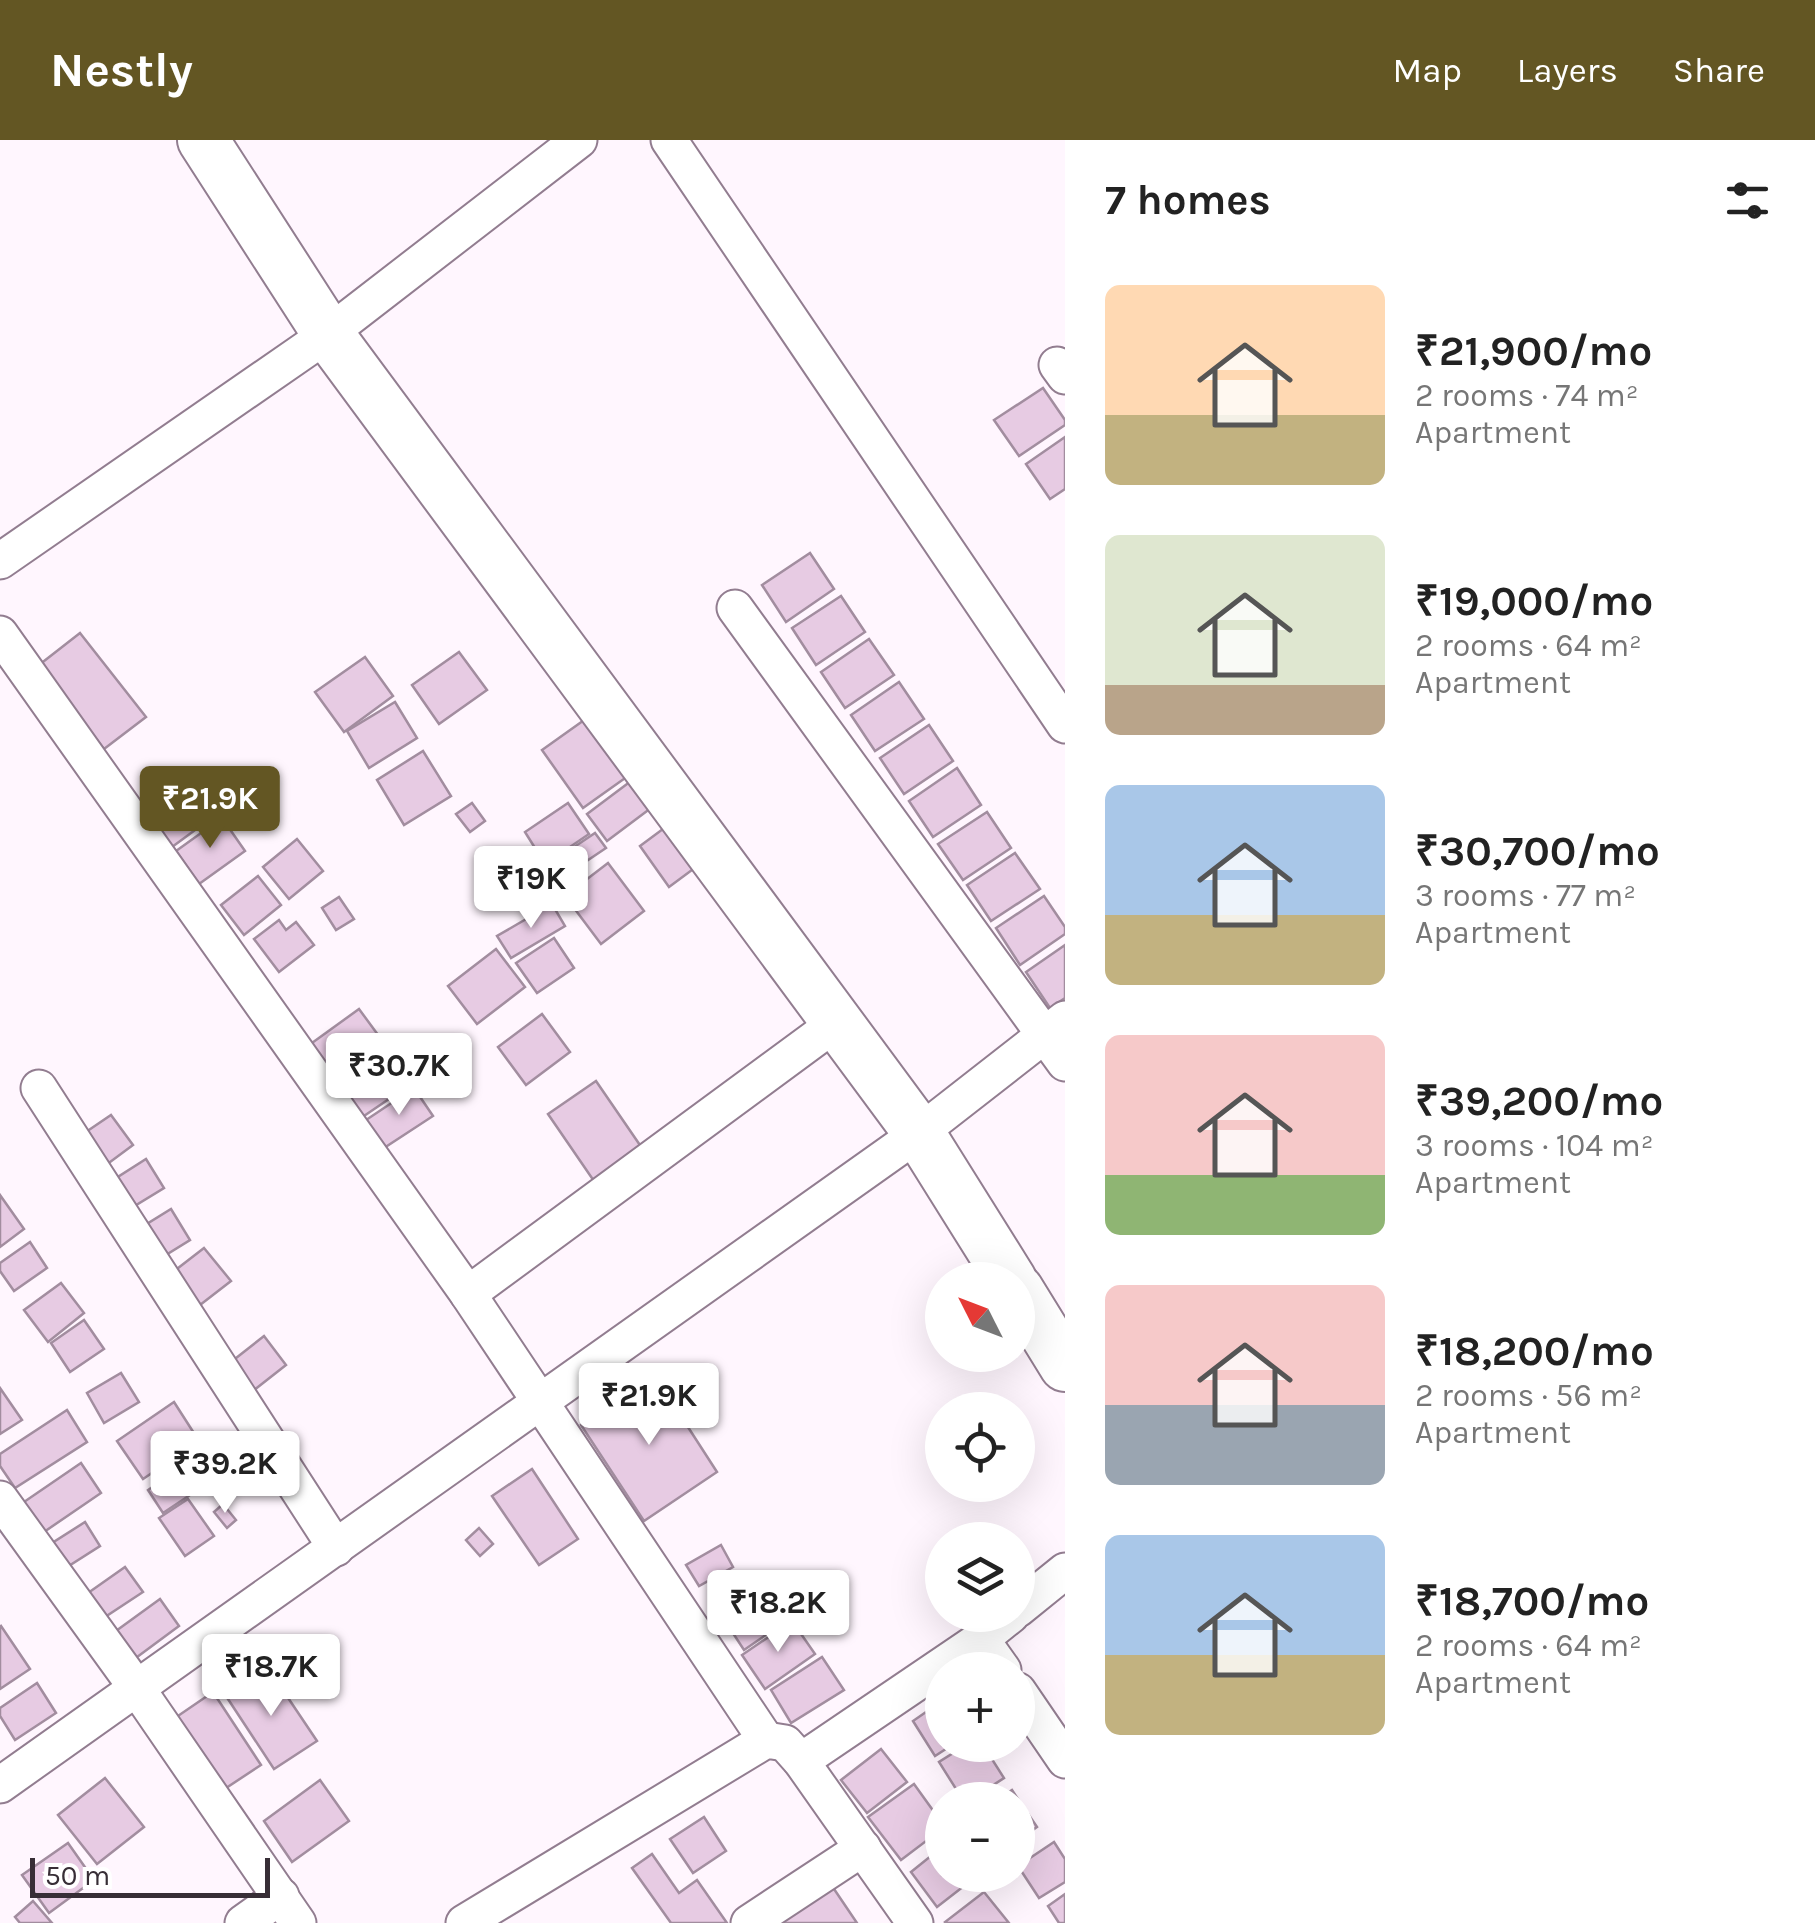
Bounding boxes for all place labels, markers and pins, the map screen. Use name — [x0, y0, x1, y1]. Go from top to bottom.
pin: ₹21.9K — [129, 766, 291, 851]
pin: ₹19K — [472, 846, 590, 931]
pin: ₹30.7K — [318, 1033, 480, 1118]
pin: ₹21.9K — [568, 1363, 730, 1448]
pin: ₹39.2K — [144, 1431, 306, 1516]
pin: ₹18.2K — [697, 1570, 859, 1655]
pin: ₹18.7K — [190, 1634, 352, 1719]

